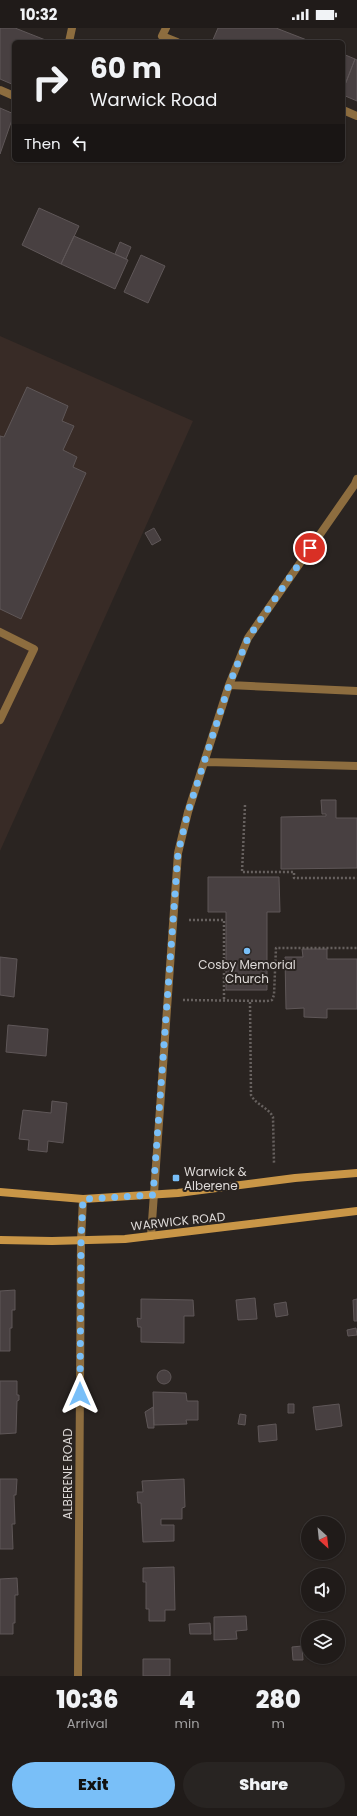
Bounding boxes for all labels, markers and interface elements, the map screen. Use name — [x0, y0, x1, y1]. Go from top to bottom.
text: 10:32 — [20, 4, 57, 25]
text: 60 m — [90, 49, 162, 88]
icon: right — [24, 56, 76, 108]
text: Warwick Road — [90, 87, 217, 112]
icon: left — [69, 132, 91, 154]
text: Then — [24, 133, 61, 154]
pin — [293, 531, 327, 565]
icon: arrive — [299, 537, 321, 559]
marker: Cosby Memorial Church — [242, 946, 252, 956]
place label: Cosby Memorial Church — [198, 956, 296, 987]
place label: Warwick & Alberene — [184, 1163, 247, 1194]
marker: Warwick & Alberene — [171, 1173, 181, 1183]
street label: WARWICK ROAD — [130, 1208, 226, 1234]
position arrow — [59, 1373, 101, 1415]
street label: ALBERENE ROAD — [59, 1428, 76, 1520]
north arrow — [301, 1516, 345, 1560]
map controls — [301, 1516, 345, 1664]
button: sound — [301, 1568, 345, 1612]
button: layers — [301, 1620, 345, 1664]
text: 10:36 — [56, 1683, 118, 1716]
text: 4 — [179, 1683, 195, 1716]
text: 280 — [256, 1683, 301, 1716]
text: Arrival — [67, 1714, 108, 1733]
text: min — [175, 1714, 199, 1733]
text: m — [272, 1714, 285, 1733]
button: Exit — [12, 1762, 175, 1808]
button: Share — [183, 1762, 345, 1808]

